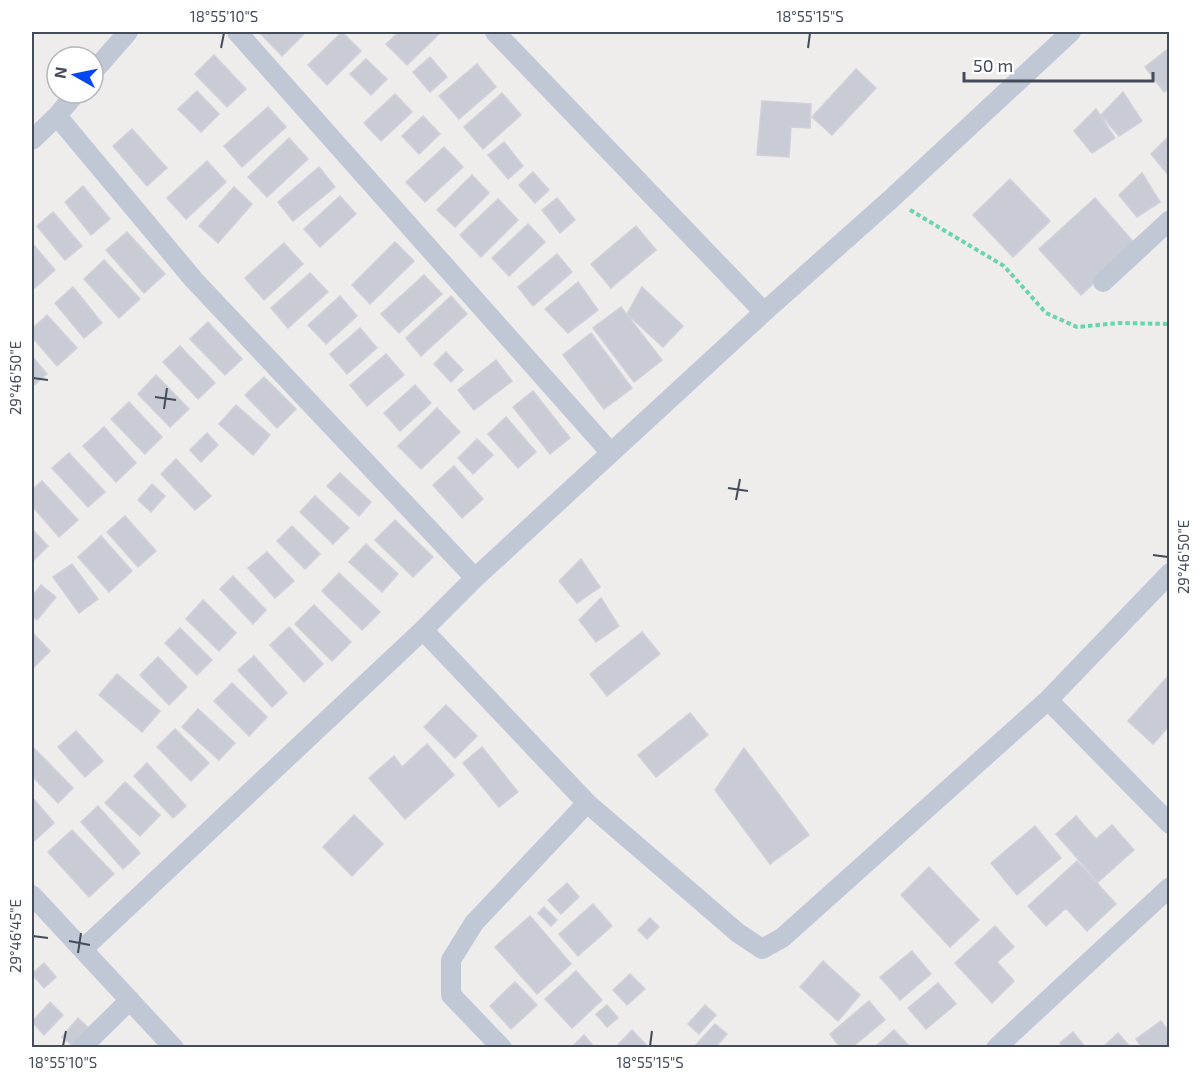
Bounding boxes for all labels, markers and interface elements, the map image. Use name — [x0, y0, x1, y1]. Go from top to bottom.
text: 18°55'10"S — [190, 7, 258, 25]
text: 18°55'15"S — [776, 7, 844, 25]
north arrow — [45, 45, 105, 105]
scale bar — [964, 45, 1153, 83]
text: 50 m — [973, 54, 1013, 76]
text: N — [49, 65, 70, 80]
text: 29°46'50"E — [6, 341, 24, 415]
text: 29°46'50"E — [1174, 520, 1192, 594]
text: 29°46'45"E — [6, 899, 24, 973]
text: 18°55'10"S — [29, 1053, 97, 1071]
text: 18°55'15"S — [616, 1053, 684, 1071]

